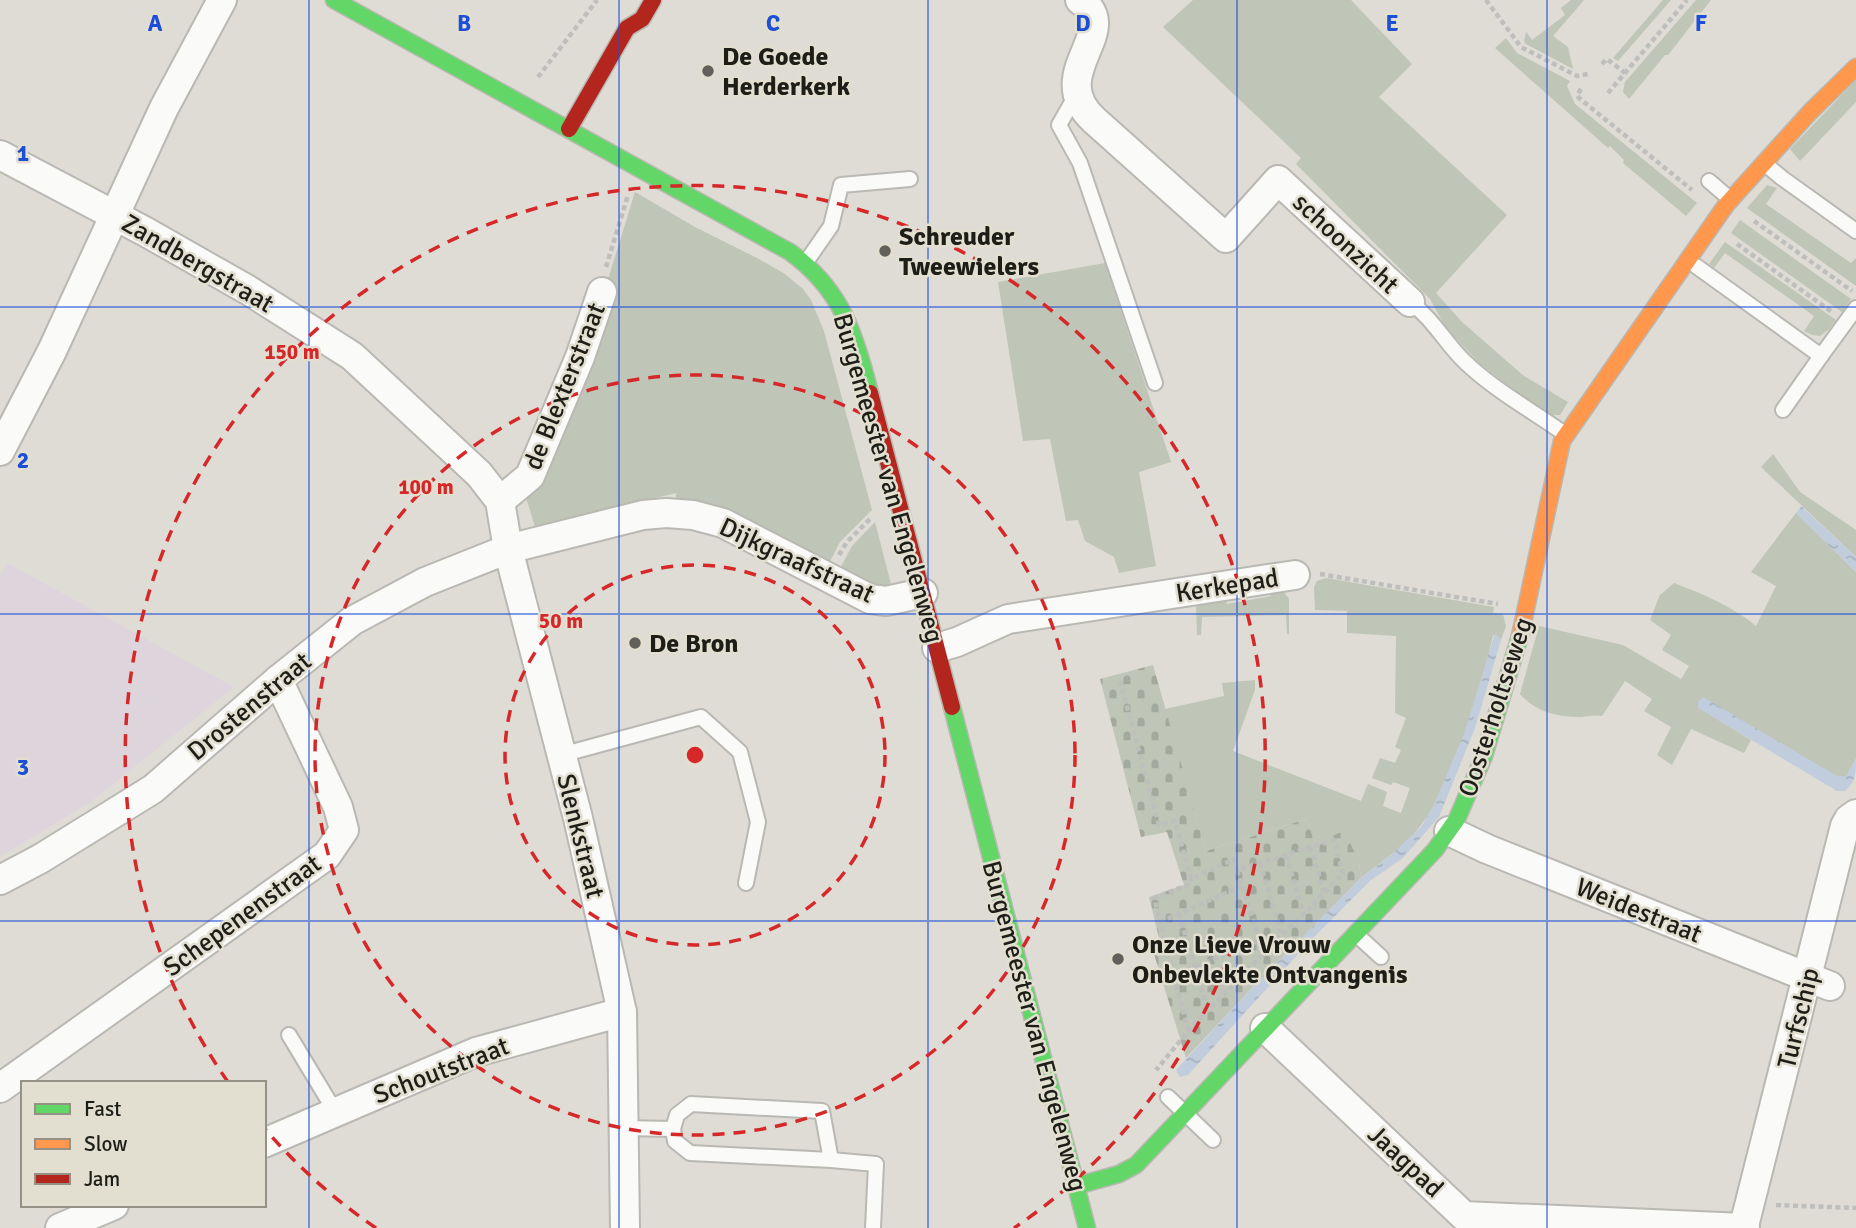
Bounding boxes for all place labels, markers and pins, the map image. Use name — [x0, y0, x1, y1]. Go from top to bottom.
place label: De Goede Herderkerk — [722, 41, 850, 103]
marker: De Goede Herderkerk — [700, 63, 716, 79]
place label: Schreuder Tweewielers — [899, 221, 1039, 283]
marker: Schreuder Tweewielers — [877, 243, 893, 259]
place label: De Bron — [649, 628, 739, 660]
marker: De Bron — [627, 635, 643, 651]
centre of rings — [683, 743, 707, 767]
place label: Onze Lieve Vrouw Onbevlekte Ontvangenis — [1132, 929, 1407, 991]
marker: Onze Lieve Vrouw Onbevlekte Ontvangenis — [1110, 951, 1126, 967]

